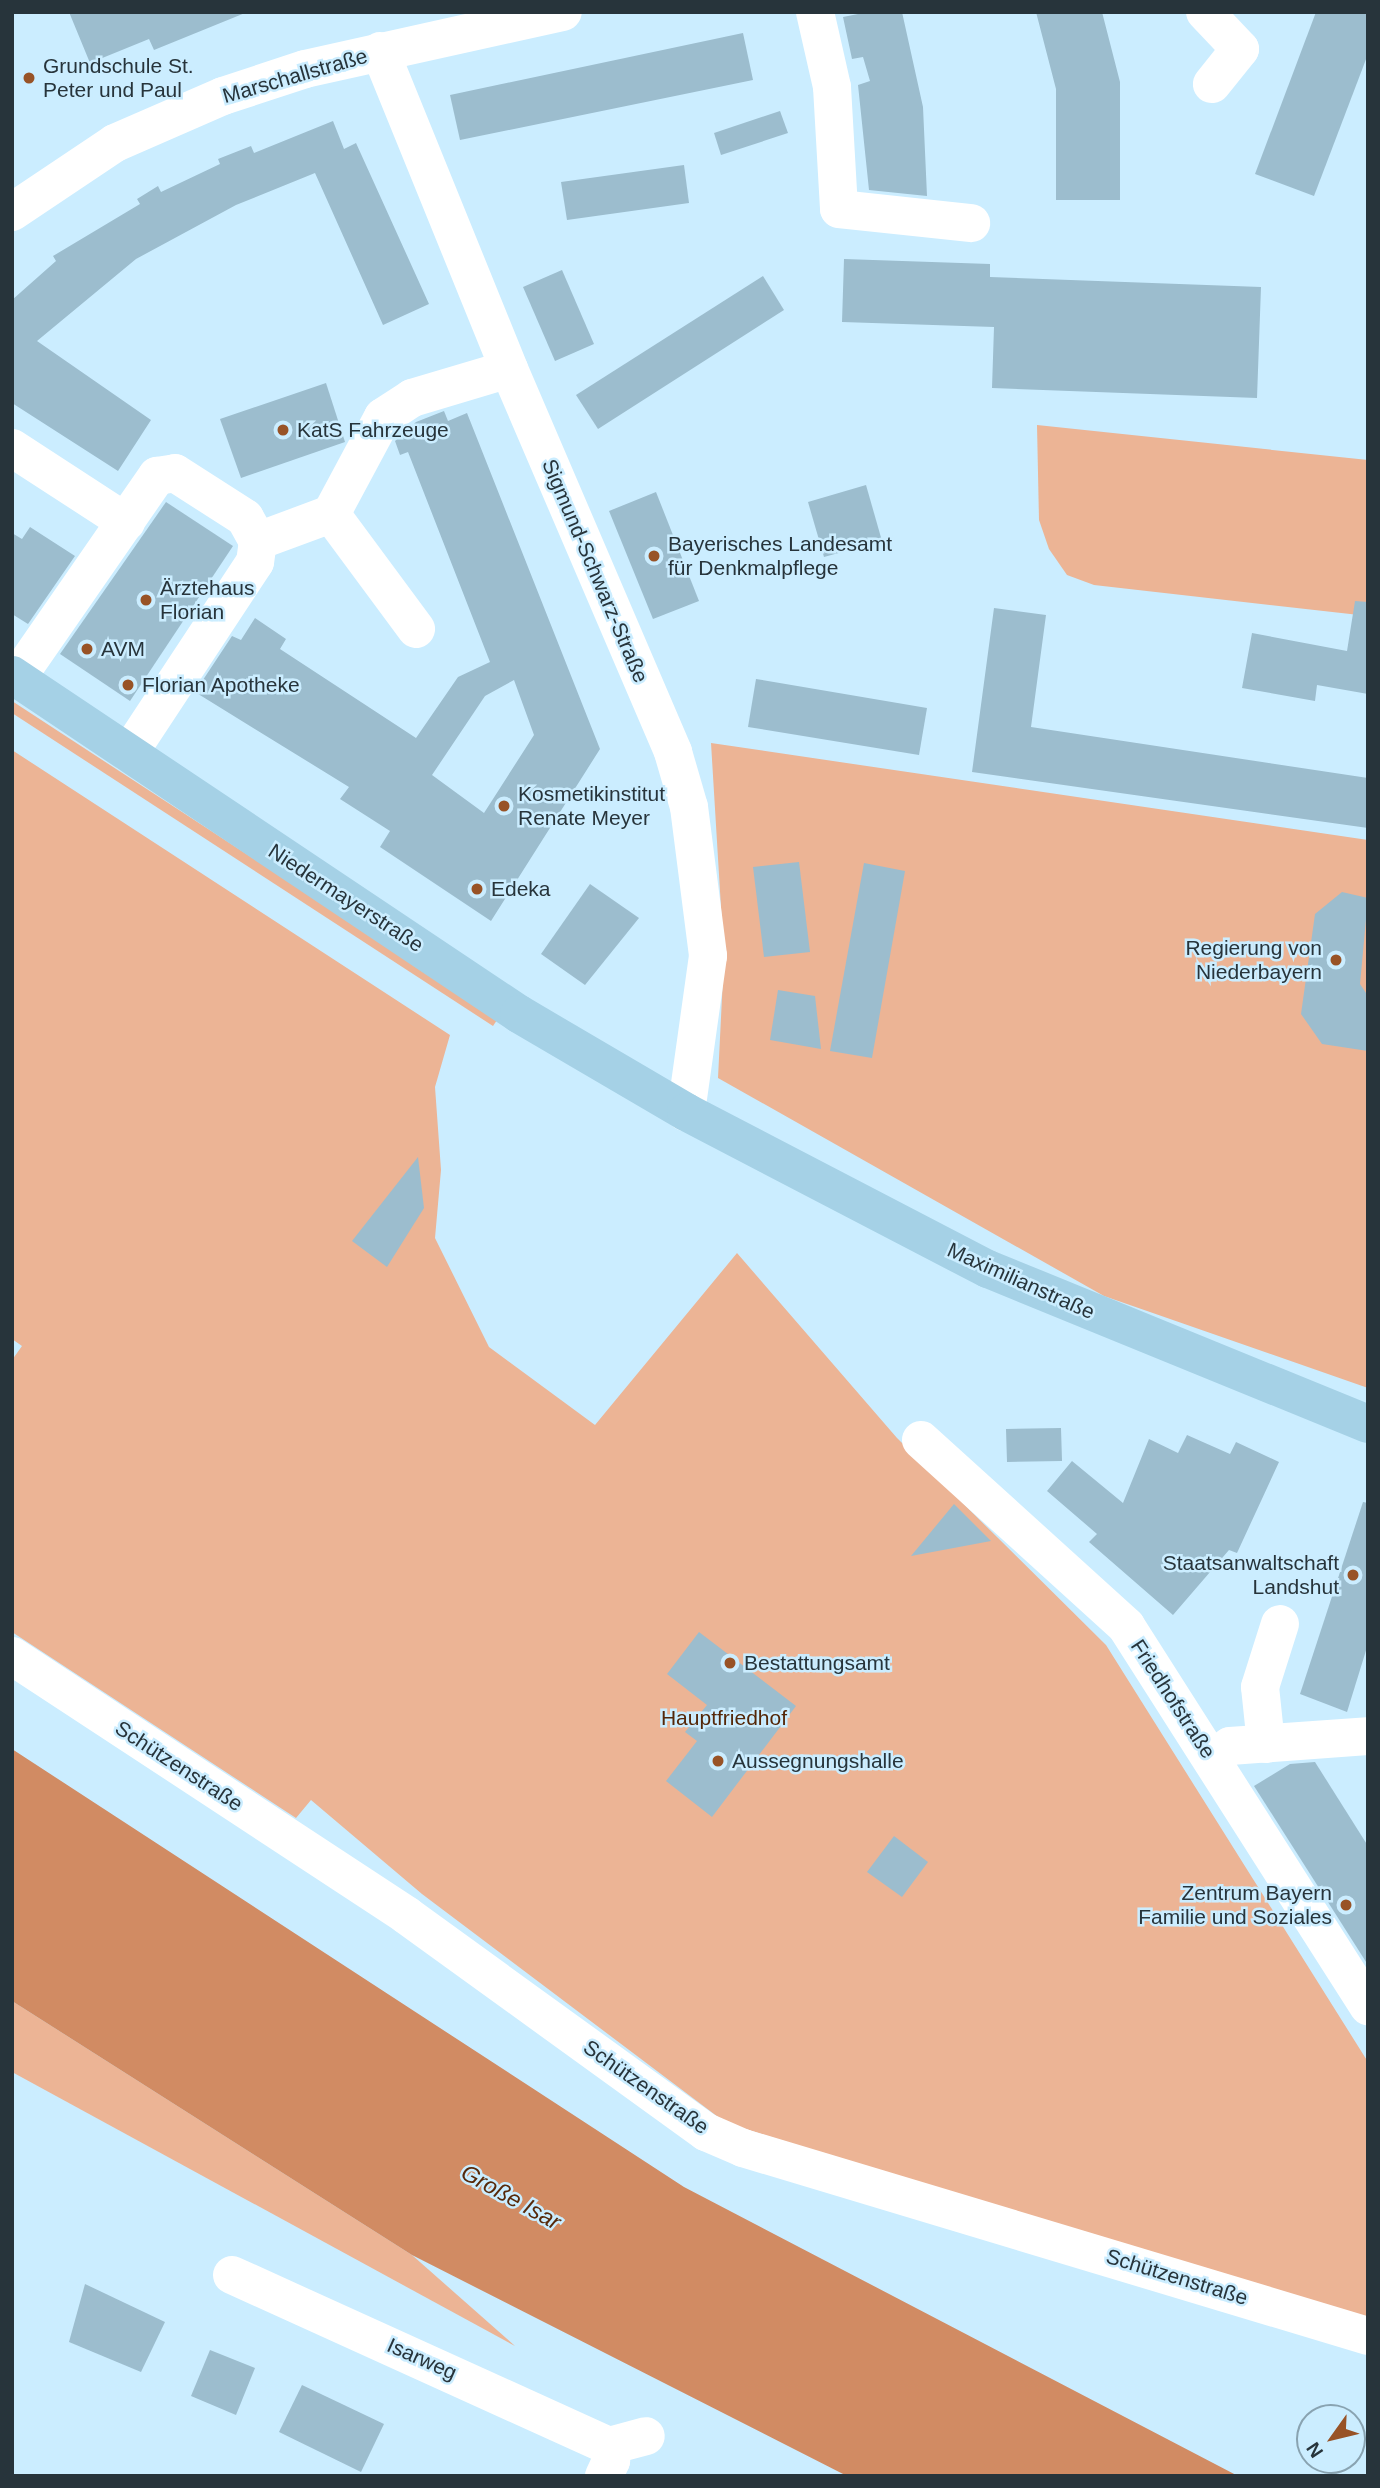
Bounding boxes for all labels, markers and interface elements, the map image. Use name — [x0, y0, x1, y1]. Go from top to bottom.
street label: Marschallstraße — [220, 43, 370, 109]
place label: Grundschule St. Peter und Paul — [43, 53, 194, 103]
marker: Grundschule St. Peter und Paul — [21, 70, 37, 86]
place label: KatS Fahrzeuge — [297, 417, 449, 443]
marker: KatS Fahrzeuge — [275, 422, 291, 438]
street label: Sigmund-Schwarz-Straße — [536, 455, 654, 687]
place label: Bayerisches Landesamt für Denkmalpflege — [668, 531, 892, 581]
marker: Bayerisches Landesamt für Denkmalpflege — [646, 548, 662, 564]
place label: Ärztehaus Florian — [160, 575, 255, 625]
marker: Ärztehaus Florian — [138, 592, 154, 608]
place label: AVM — [101, 636, 145, 662]
marker: AVM — [79, 641, 95, 657]
place label: Florian Apotheke — [142, 672, 301, 698]
marker: Florian Apotheke — [120, 677, 136, 693]
place label: Kosmetikinstitut Renate Meyer — [518, 781, 665, 831]
marker: Kosmetikinstitut Renate Meyer — [496, 798, 512, 814]
street label: Niedermayerstraße — [264, 838, 428, 958]
place label: Edeka — [491, 876, 551, 902]
marker: Edeka — [469, 881, 485, 897]
place label: Regierung von Niederbayern — [1185, 935, 1322, 985]
marker: Regierung von Niederbayern — [1328, 952, 1344, 968]
street label: Maximilianstraße — [943, 1237, 1099, 1325]
place label: Staatsanwaltschaft Landshut — [1163, 1550, 1339, 1600]
marker: Staatsanwaltschaft Landshut — [1345, 1567, 1361, 1583]
street label: Friedhofstraße — [1125, 1635, 1221, 1763]
place label: Bestattungsamt — [744, 1650, 890, 1676]
marker: Bestattungsamt — [722, 1655, 738, 1671]
park label: Hauptfriedhof — [661, 1705, 787, 1731]
street label: Schützenstraße — [110, 1715, 248, 1817]
place label: Aussegnungshalle — [732, 1748, 904, 1774]
marker: Aussegnungshalle — [710, 1753, 726, 1769]
place label: Zentrum Bayern Familie und Soziales — [1138, 1880, 1332, 1930]
marker: Zentrum Bayern Familie und Soziales — [1338, 1897, 1354, 1913]
street label: Schützenstraße — [579, 2035, 713, 2139]
water label: Große Isar — [456, 2158, 566, 2236]
street label: Schützenstraße — [1103, 2243, 1251, 2311]
street label: Isarweg — [383, 2333, 461, 2385]
north arrow — [1296, 2404, 1366, 2474]
text: N — [1302, 2438, 1327, 2461]

